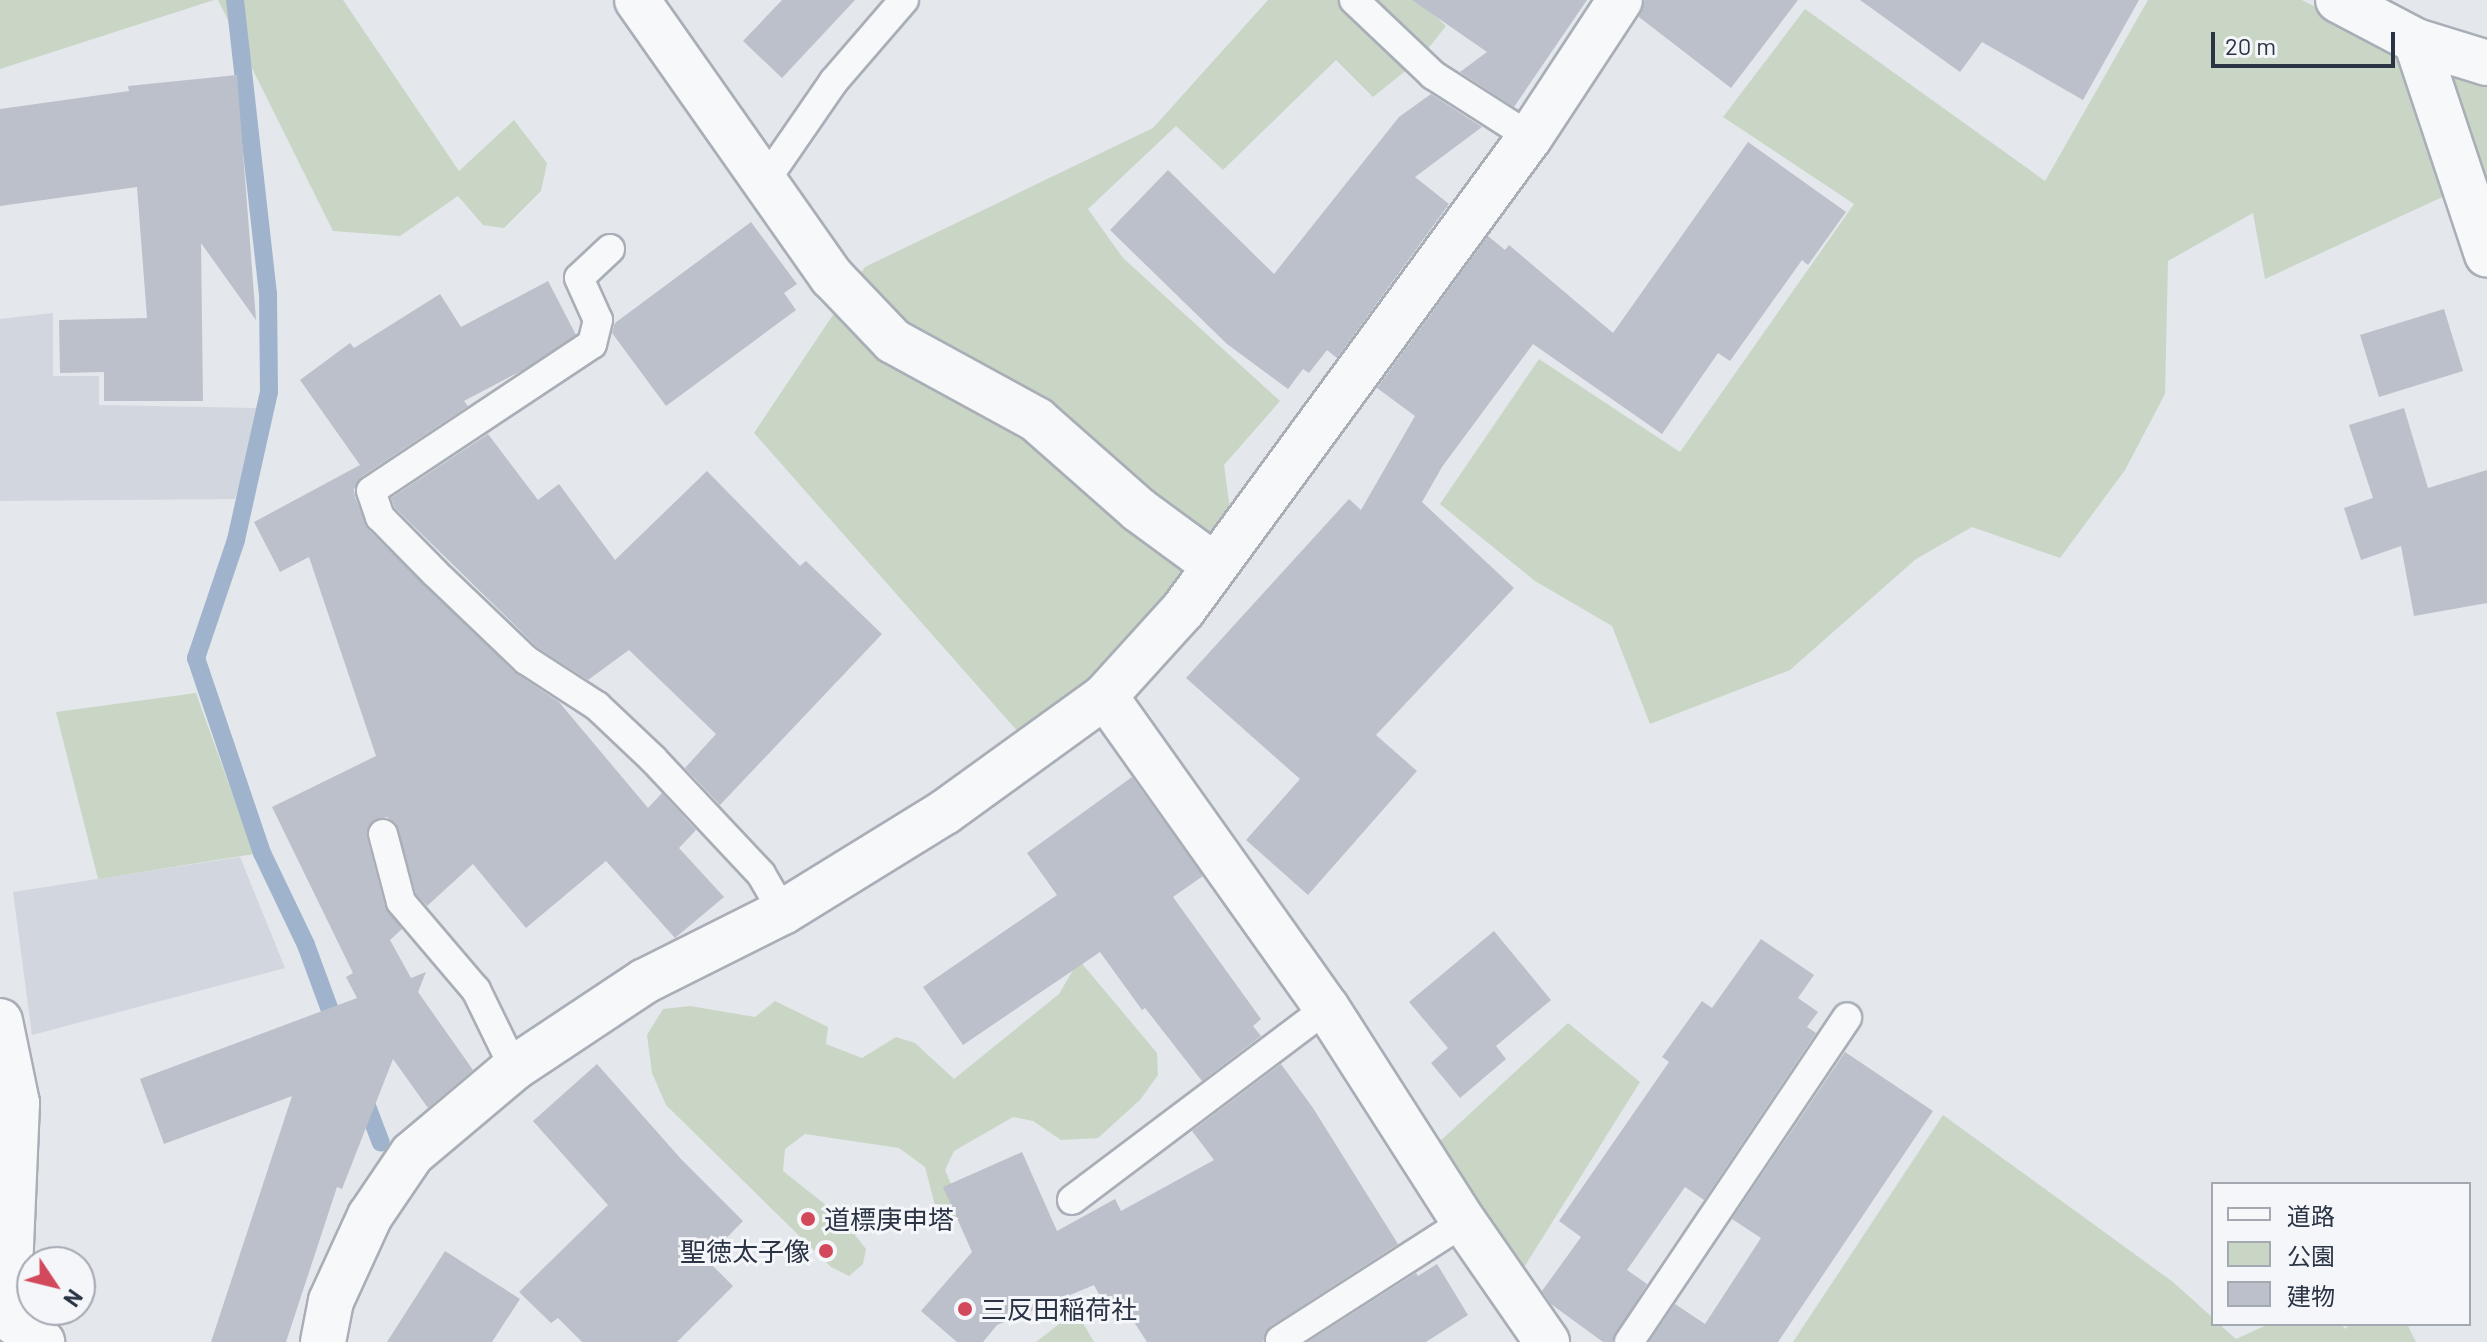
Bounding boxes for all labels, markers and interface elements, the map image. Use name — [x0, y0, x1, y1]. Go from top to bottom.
scale bar — [2215, 16, 2399, 66]
text: 20 m — [2225, 31, 2276, 60]
legend — [2211, 1182, 2471, 1326]
text: 道路 — [2287, 1201, 2335, 1230]
place label: 道標庚申塔 — [824, 1203, 954, 1235]
marker: 道標庚申塔 — [799, 1210, 817, 1228]
place label: 聖徳太子像 — [680, 1235, 810, 1267]
text: 公園 — [2287, 1241, 2335, 1270]
marker: 聖徳太子像 — [817, 1242, 835, 1260]
north arrow — [16, 1246, 96, 1326]
text: 建物 — [2287, 1281, 2335, 1310]
text: N — [59, 1285, 89, 1312]
place label: 三反田稲荷社 — [981, 1293, 1137, 1325]
marker: 三反田稲荷社 — [956, 1300, 974, 1318]

